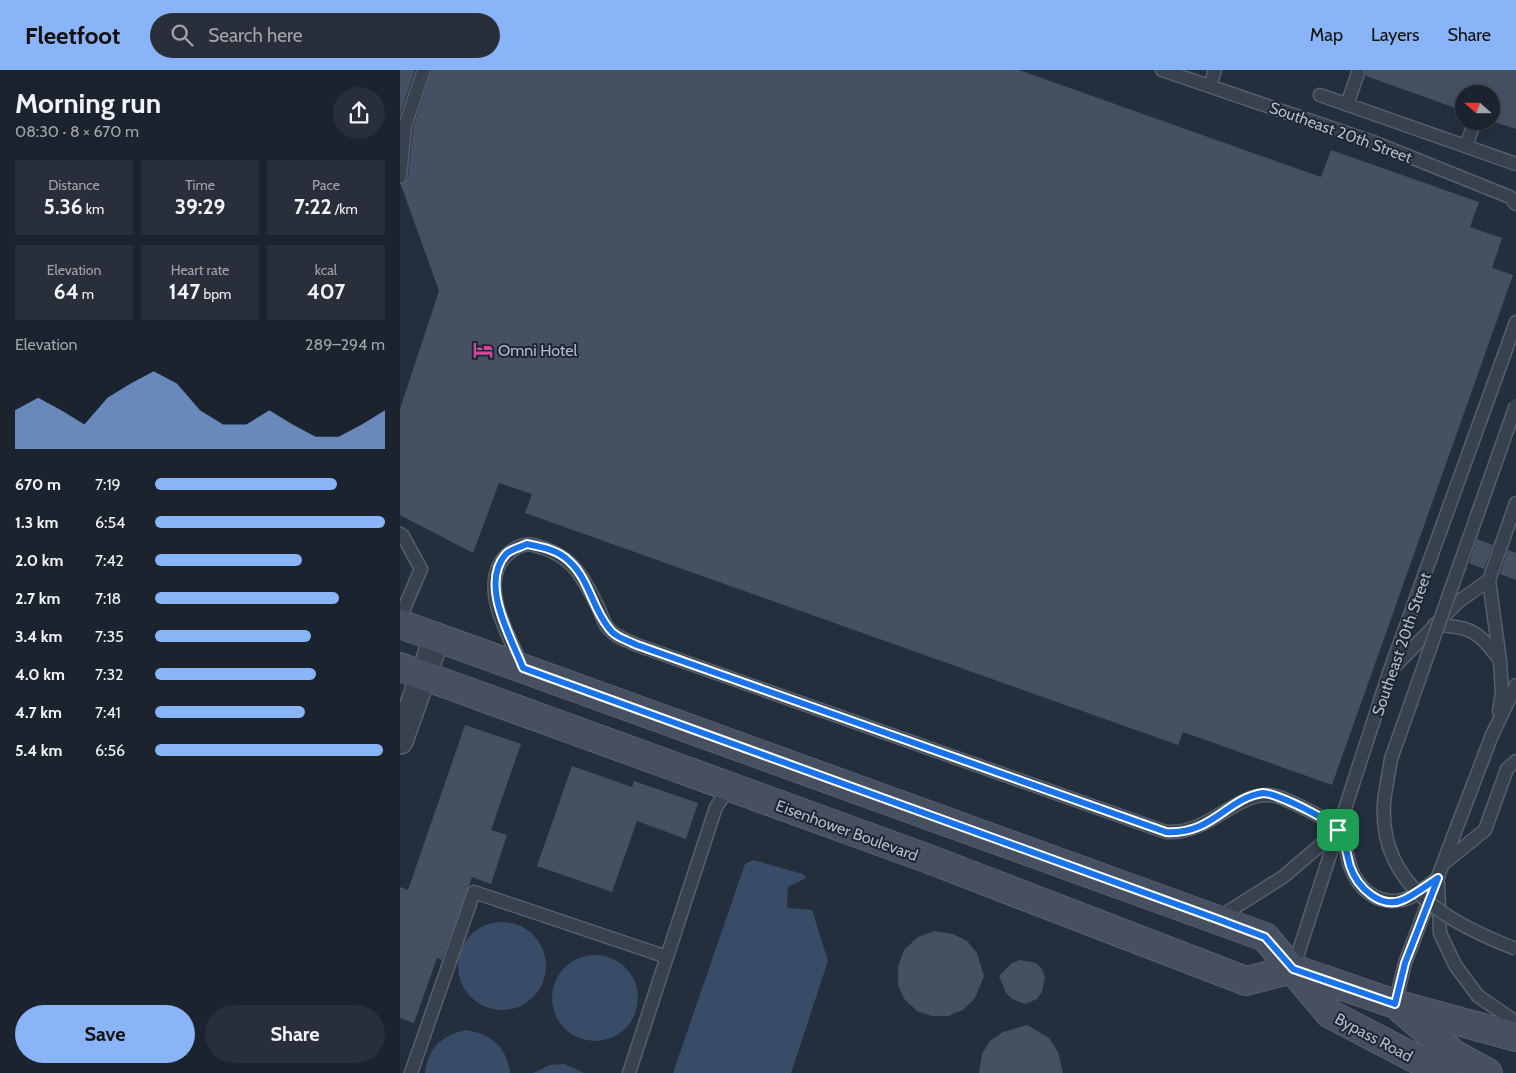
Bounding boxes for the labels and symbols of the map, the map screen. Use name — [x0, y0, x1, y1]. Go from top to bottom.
north arrow — [1455, 85, 1500, 130]
street label: Southeast 20th Street — [1267, 98, 1415, 167]
hotel icon: Omni Hotel — [472, 339, 494, 361]
place label: Omni Hotel — [498, 341, 577, 360]
street label: Southeast 20th Street — [1368, 569, 1435, 718]
street label: Eisenhower Boulevard — [773, 796, 920, 865]
pin — [1317, 809, 1359, 851]
street label: Bypass Road — [1332, 1009, 1416, 1066]

